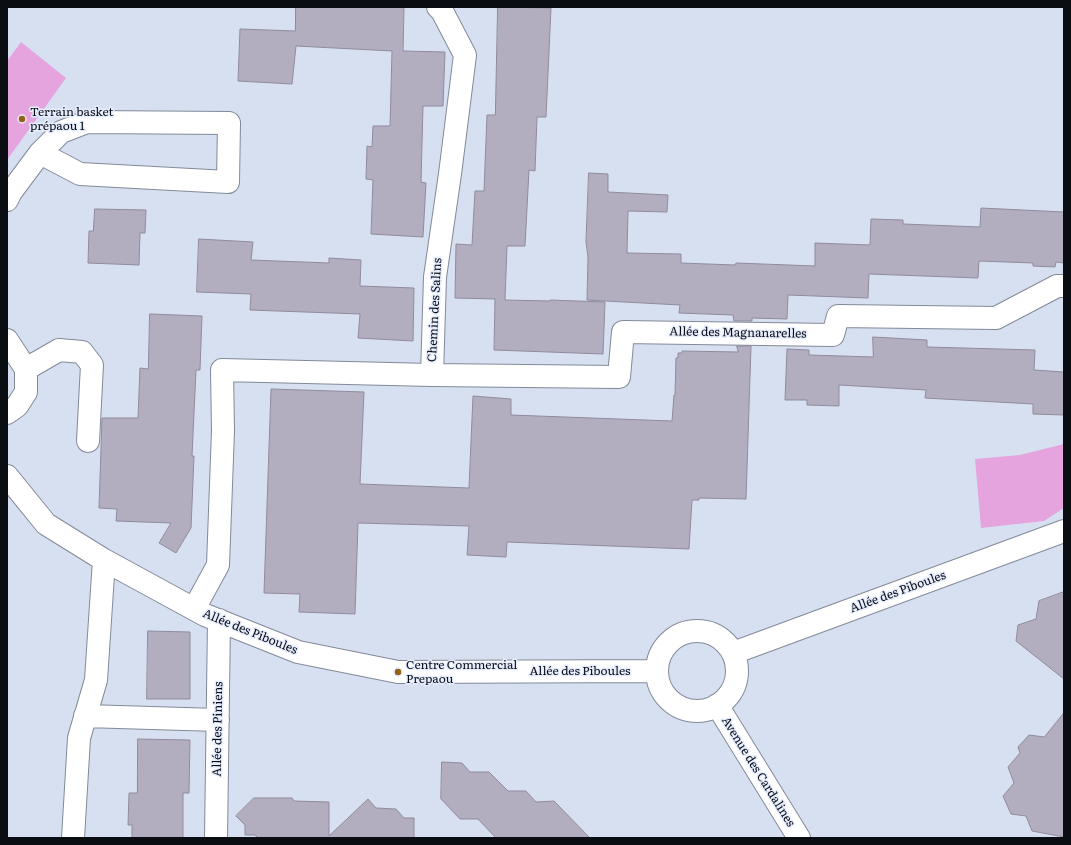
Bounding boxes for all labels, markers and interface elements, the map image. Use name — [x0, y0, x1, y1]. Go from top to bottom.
place label: Terrain basket prépaou 1 — [30, 105, 113, 133]
marker: Terrain basket prépaou 1 — [17, 114, 27, 124]
street label: Chemin des Salins — [425, 258, 445, 362]
street label: Allée des Magnanarelles — [669, 325, 807, 341]
street label: Allée des Piboules — [848, 568, 948, 616]
street label: Allée des Piboules — [201, 606, 299, 658]
place label: Centre Commercial Prepaou — [406, 658, 517, 686]
street label: Allée des Piboules — [530, 664, 630, 678]
marker: Centre Commercial Prepaou — [393, 667, 403, 677]
street label: Allée des Piniens — [210, 681, 226, 777]
street label: Avenue des Cardalines — [718, 714, 798, 830]

